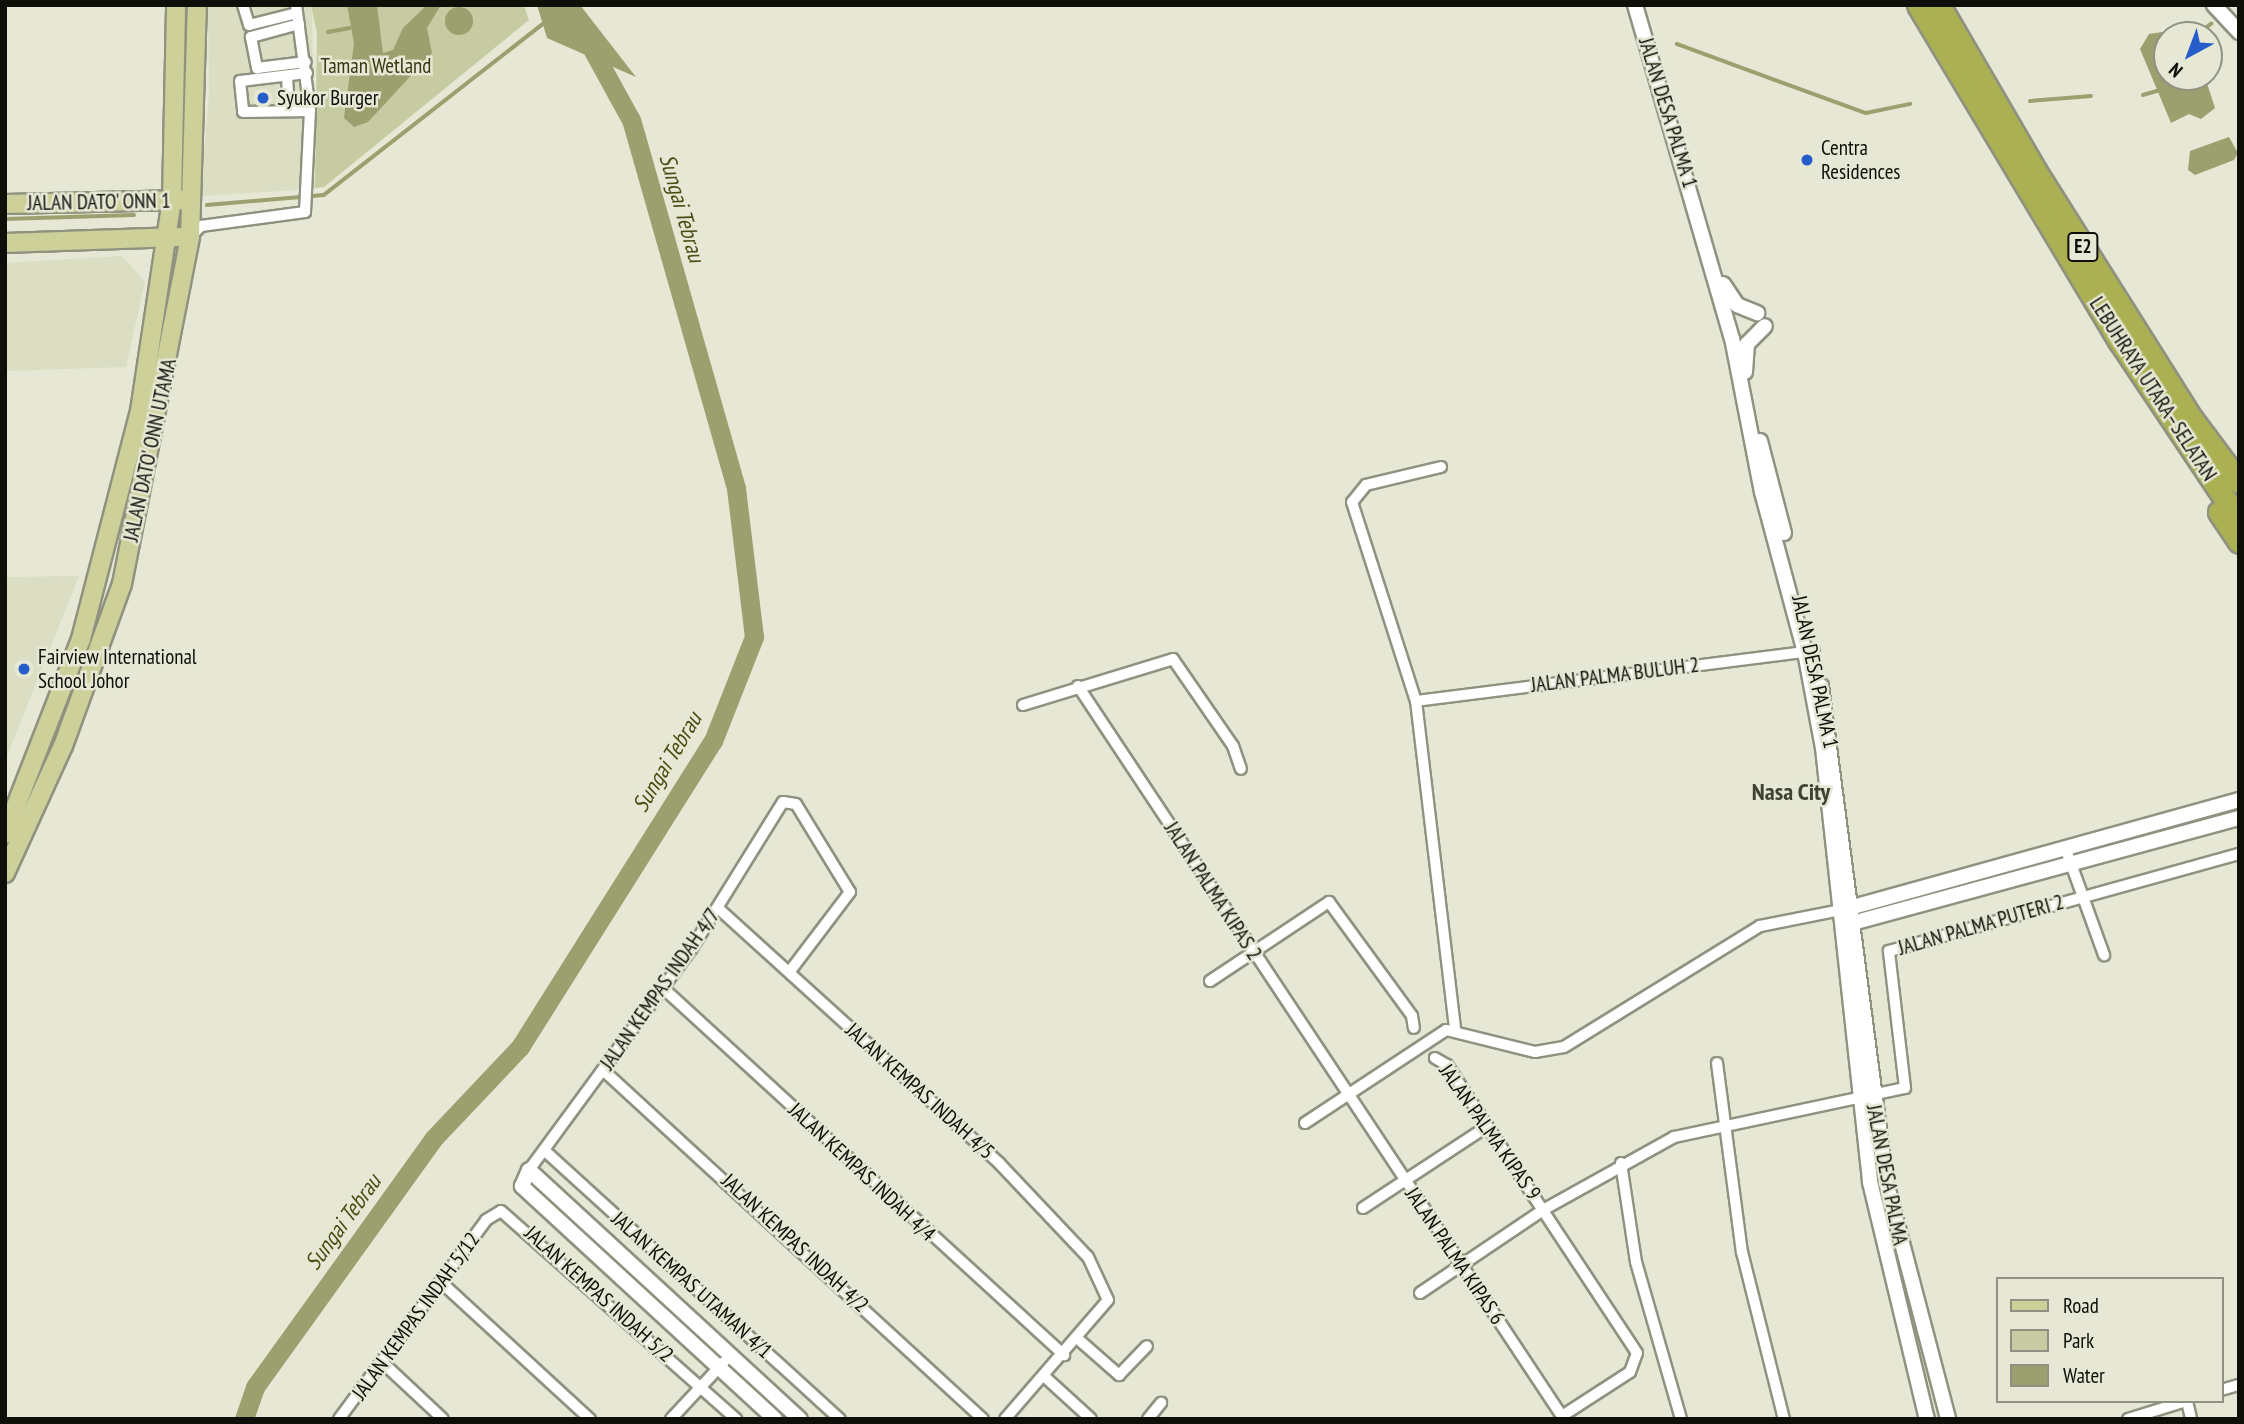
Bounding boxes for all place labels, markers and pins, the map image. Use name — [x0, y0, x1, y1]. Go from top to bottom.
place label: Syukor Burger — [277, 85, 378, 111]
marker: Syukor Burger — [255, 90, 271, 106]
place label: Centra Residences — [1821, 135, 1900, 185]
marker: Centra Residences — [1799, 152, 1815, 168]
place label: Fairview International School Johor — [38, 644, 197, 694]
marker: Fairview International School Johor — [16, 661, 32, 677]

